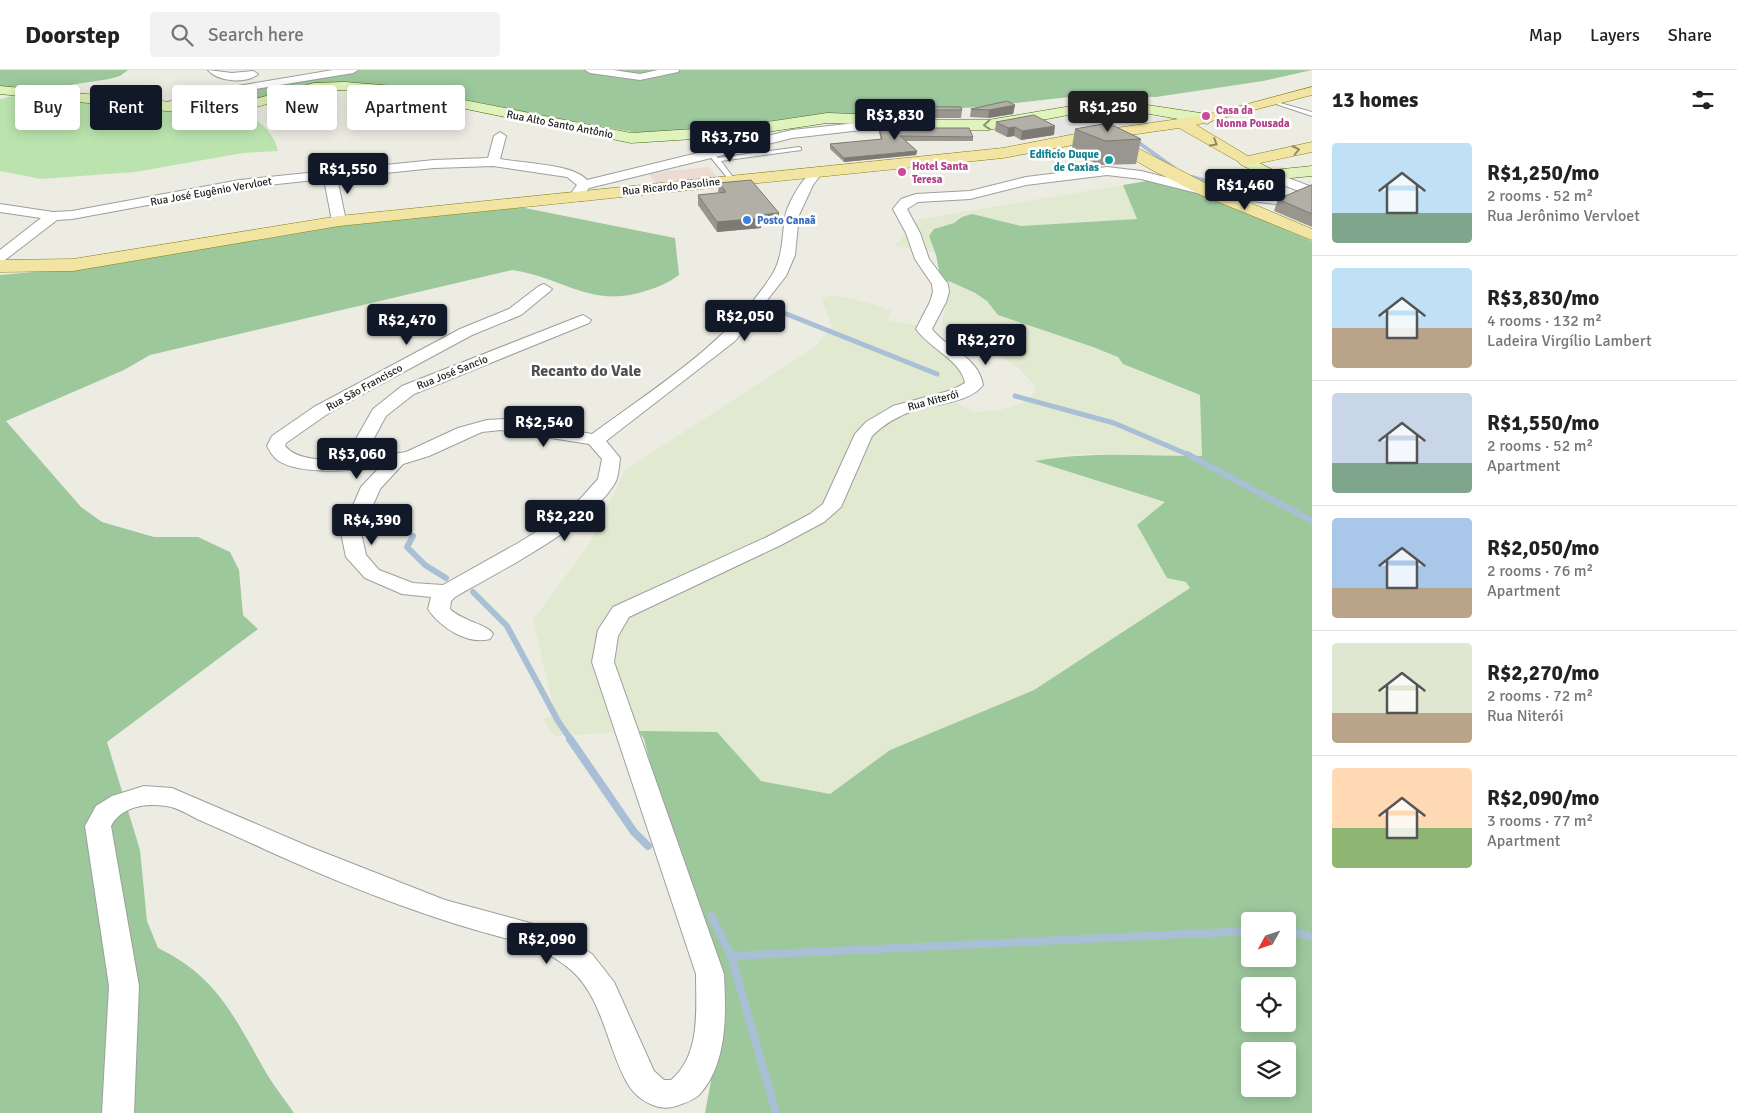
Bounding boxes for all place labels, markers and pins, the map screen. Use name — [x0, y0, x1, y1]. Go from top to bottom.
pin: R$1,250 — [1062, 90, 1154, 133]
pin: R$3,830 — [849, 98, 941, 141]
place label: Casa da Nonna Pousada — [1216, 104, 1290, 130]
marker: Casa da Nonna Pousada — [1200, 110, 1212, 122]
pin: R$3,750 — [684, 121, 776, 163]
place label: Edificío Duque de Caxias — [1029, 148, 1100, 174]
pin: R$1,550 — [302, 152, 394, 195]
marker: Edificío Duque de Caxias — [1103, 154, 1115, 166]
place label: Hotel Santa Teresa — [912, 160, 969, 186]
marker: Hotel Santa Teresa — [896, 166, 908, 178]
pin: R$1,460 — [1199, 168, 1291, 211]
marker: Posto Canaã — [741, 214, 753, 226]
place label: Posto Canaã — [757, 214, 816, 227]
pin: R$2,050 — [699, 300, 791, 342]
pin: R$2,470 — [361, 304, 453, 346]
pin: R$2,270 — [940, 324, 1032, 366]
pin: R$2,540 — [498, 406, 590, 448]
pin: R$3,060 — [311, 438, 403, 480]
pin: R$2,220 — [519, 500, 611, 542]
pin: R$4,390 — [326, 504, 418, 546]
pin: R$2,090 — [501, 922, 593, 965]

